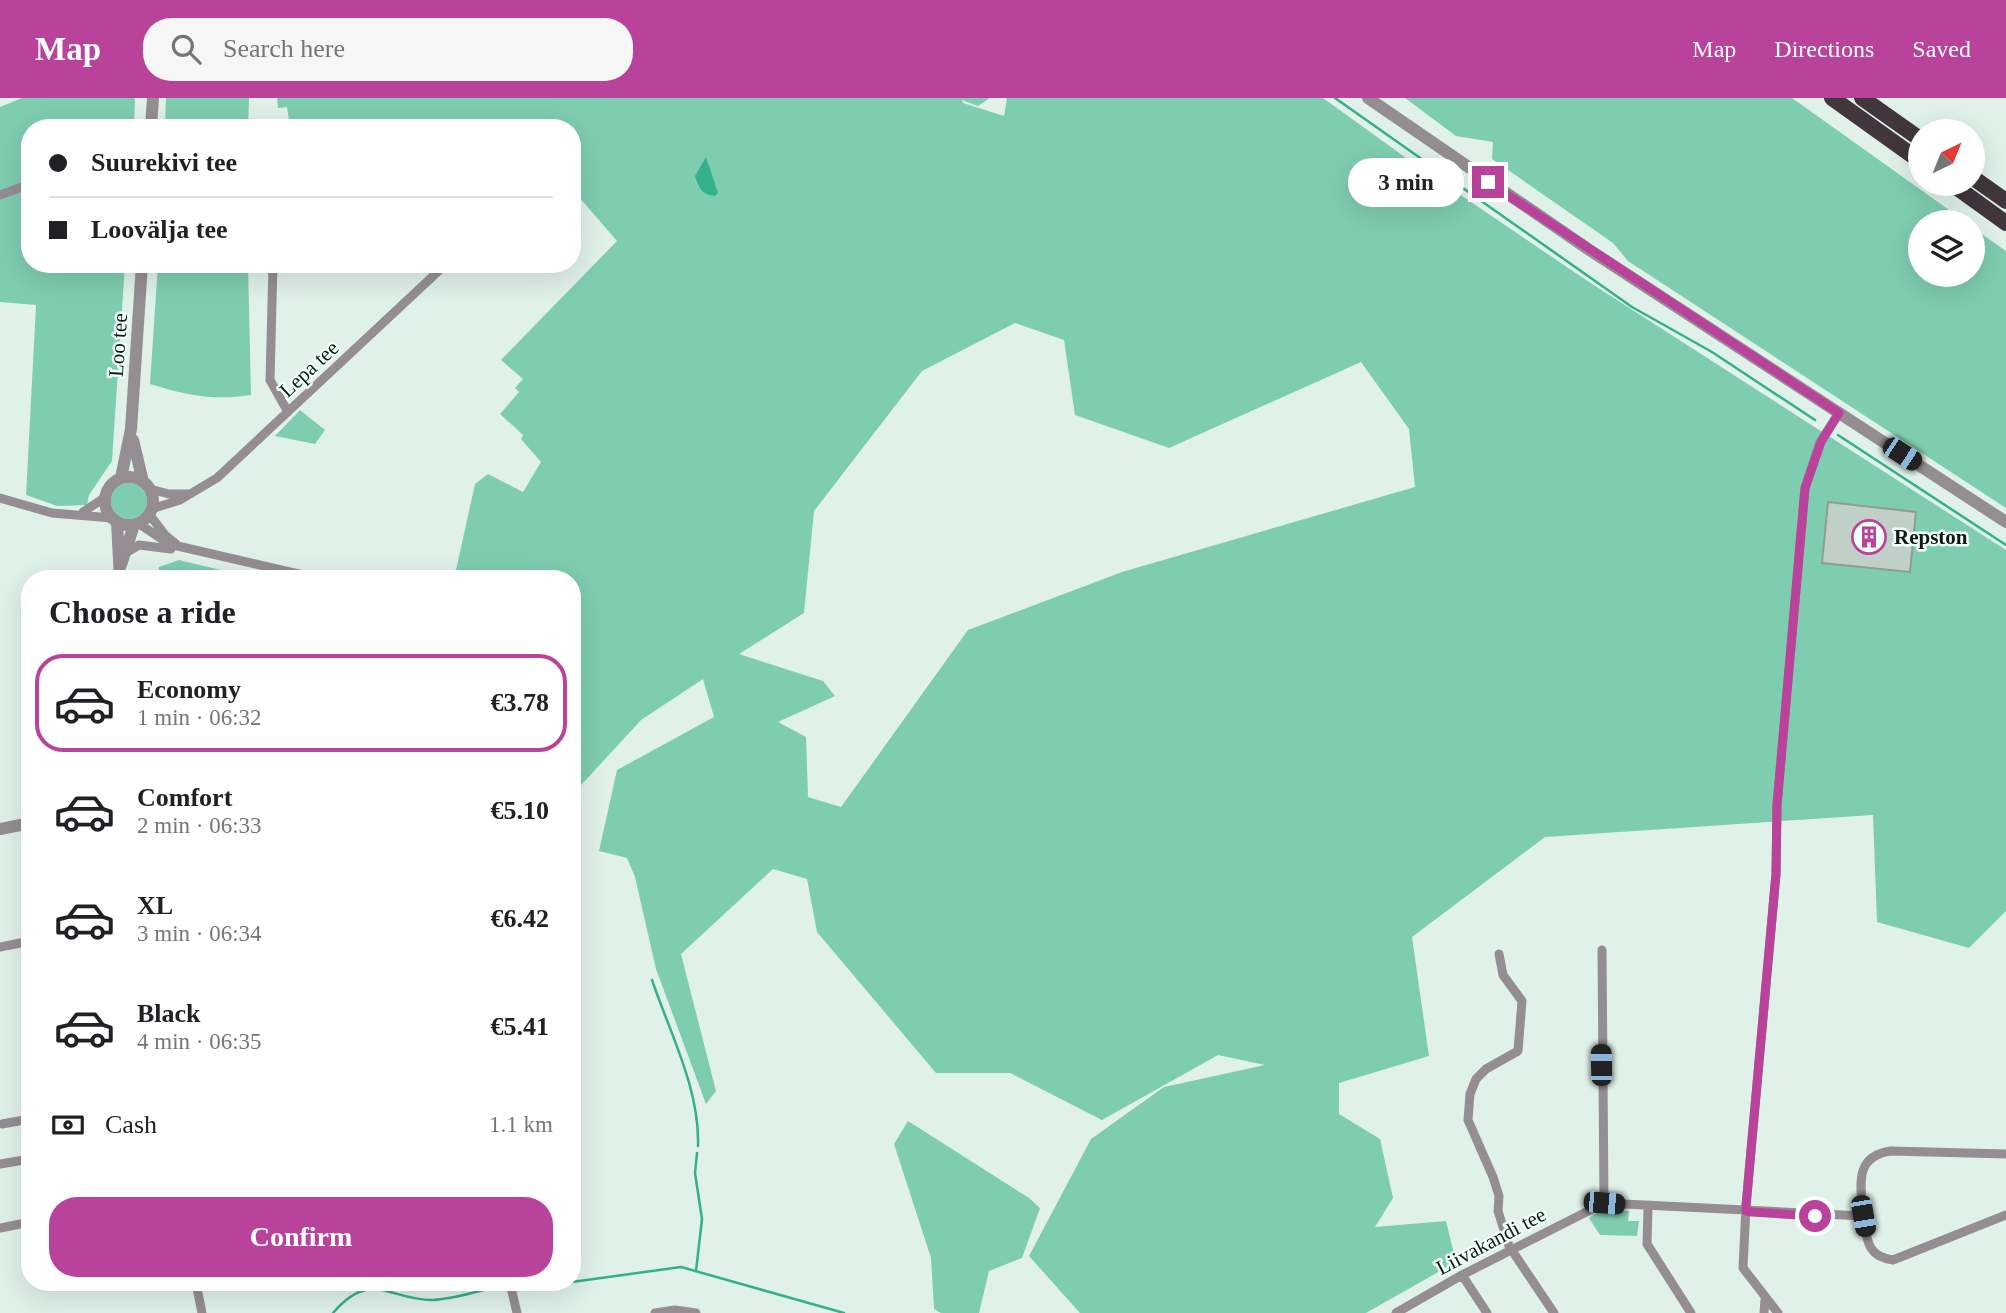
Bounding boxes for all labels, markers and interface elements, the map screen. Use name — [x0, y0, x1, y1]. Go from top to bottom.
search box — [143, 18, 633, 81]
icon: search — [167, 30, 205, 68]
text: Map — [35, 31, 101, 67]
text: Search here — [223, 34, 345, 63]
text: Map — [1692, 36, 1736, 62]
text: Directions — [1774, 36, 1874, 62]
text: Saved — [1912, 36, 1971, 62]
north arrow — [1908, 119, 1984, 196]
map controls — [1908, 119, 1985, 287]
text: Suurekivi tee — [91, 148, 237, 177]
callout: 3 min — [1348, 158, 1464, 206]
route end — [1472, 166, 1504, 198]
text: 3 min — [1378, 170, 1434, 195]
button: layers — [1908, 210, 1985, 287]
text: Loovälja tee — [91, 215, 227, 244]
street label: Loo tee — [104, 312, 132, 378]
street label: Lepa tee — [275, 336, 343, 402]
car — [1879, 434, 1926, 474]
building icon: Repston — [1850, 518, 1888, 556]
place label: Repston — [1894, 525, 1968, 549]
text: Choose a ride — [49, 594, 236, 630]
icon: car — [53, 672, 116, 735]
text: Economy — [137, 675, 241, 704]
text: €3.78 — [491, 688, 549, 717]
text: 1 min · 06:32 — [137, 705, 262, 730]
icon: car — [53, 780, 116, 843]
text: Comfort — [137, 783, 232, 812]
text: €5.10 — [491, 796, 549, 825]
text: 2 min · 06:33 — [137, 813, 262, 838]
icon: car — [53, 888, 116, 951]
text: XL — [137, 891, 173, 920]
text: €6.42 — [491, 904, 549, 933]
text: 3 min · 06:34 — [137, 921, 262, 946]
icon: car — [53, 996, 116, 1059]
text: Black — [137, 999, 201, 1028]
text: €5.41 — [491, 1012, 549, 1041]
text: 4 min · 06:35 — [137, 1029, 262, 1054]
car — [1591, 1044, 1612, 1086]
icon: cash — [49, 1106, 87, 1144]
text: Cash — [105, 1110, 157, 1139]
text: 1.1 km — [489, 1112, 553, 1137]
car — [1583, 1191, 1626, 1215]
car — [1850, 1193, 1877, 1239]
button: Confirm — [49, 1197, 553, 1277]
route start — [1799, 1200, 1831, 1232]
street label: Liivakandi tee — [1432, 1202, 1550, 1280]

